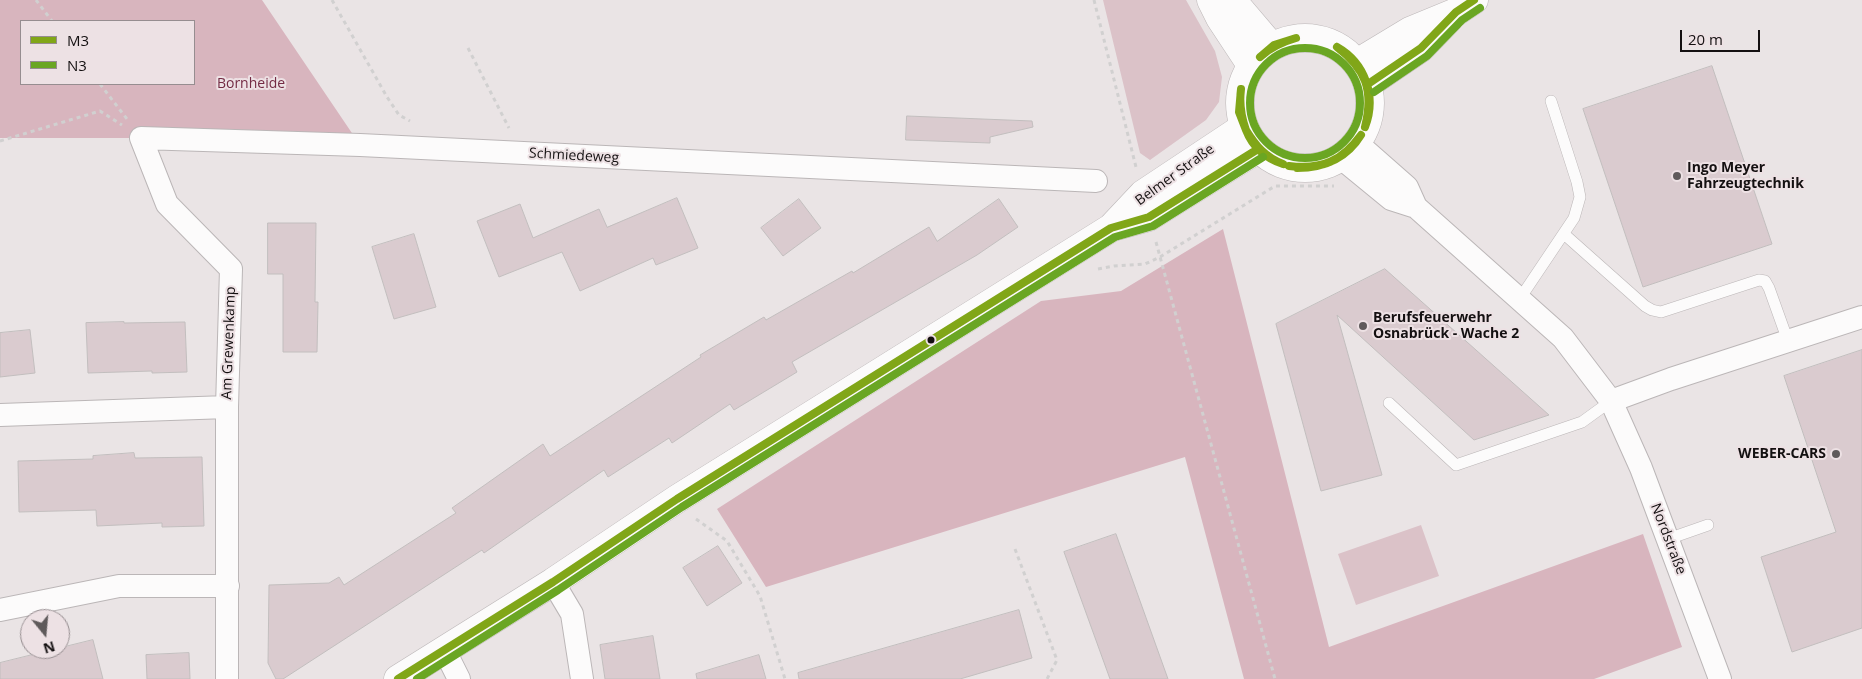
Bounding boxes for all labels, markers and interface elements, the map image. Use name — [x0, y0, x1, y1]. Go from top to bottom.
legend — [20, 20, 195, 85]
scale bar — [1682, 20, 1762, 52]
text: 20 m — [1688, 29, 1723, 49]
text: M3 — [67, 30, 89, 50]
text: N3 — [67, 55, 87, 75]
park label: Bornheide — [217, 76, 285, 92]
street label: Belmer Straße — [1132, 141, 1218, 209]
street label: Schmiedeweg — [529, 145, 619, 167]
place label: Ingo Meyer Fahrzeugtechnik — [1687, 160, 1804, 192]
marker: Ingo Meyer Fahrzeugtechnik — [1671, 170, 1683, 182]
street label: Am Grewenkamp — [219, 286, 239, 400]
place label: Berufsfeuerwehr Osnabrück - Wache 2 — [1373, 310, 1519, 342]
marker: Berufsfeuerwehr Osnabrück - Wache 2 — [1357, 320, 1369, 332]
unlabelled marker — [926, 335, 936, 345]
place label: WEBER-CARS — [1738, 446, 1826, 462]
marker: WEBER-CARS — [1830, 448, 1842, 460]
street label: Nordstraße — [1647, 501, 1689, 577]
north arrow — [20, 609, 70, 659]
text: N — [41, 637, 57, 659]

